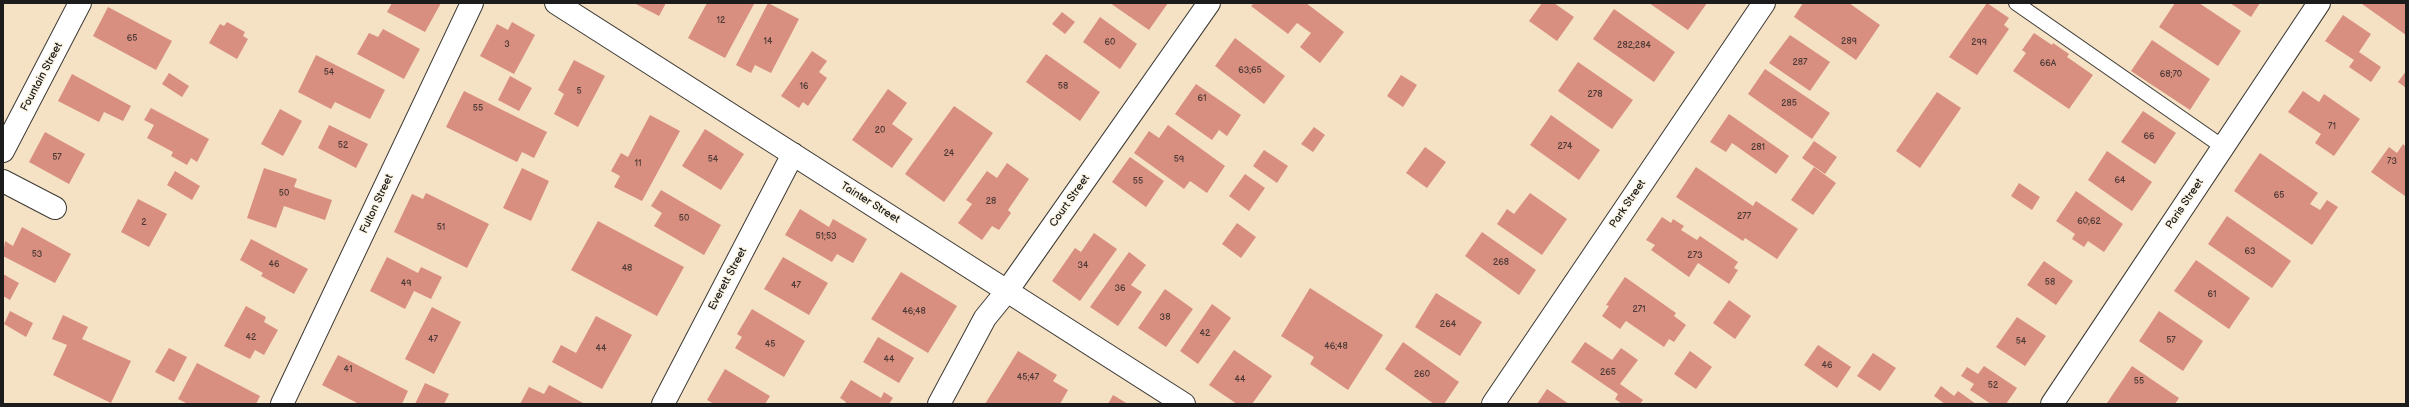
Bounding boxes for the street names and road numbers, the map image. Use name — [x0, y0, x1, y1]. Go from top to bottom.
street label: Fountain Street — [18, 40, 66, 114]
street label: Fulton Street — [358, 172, 396, 236]
street label: Court Street — [1047, 172, 1093, 230]
street label: Paris Street — [2163, 176, 2207, 232]
street label: Park Street — [1607, 177, 1649, 231]
street label: Tainter Street — [838, 180, 902, 226]
street label: Everett Street — [706, 245, 750, 313]

